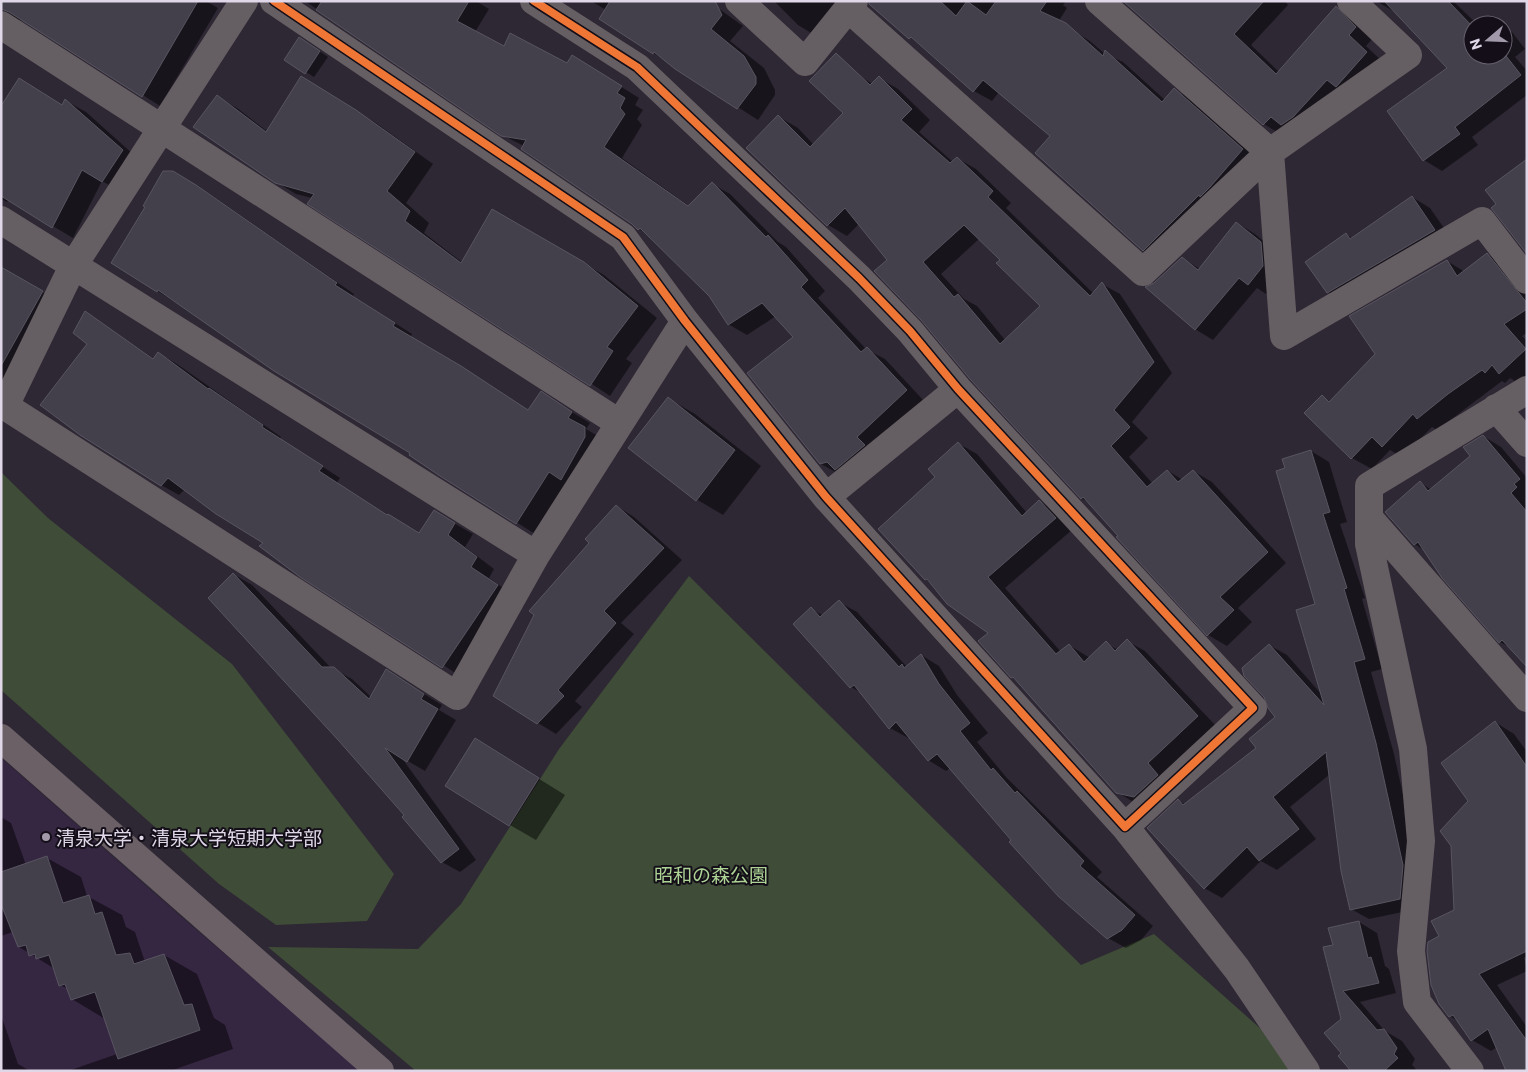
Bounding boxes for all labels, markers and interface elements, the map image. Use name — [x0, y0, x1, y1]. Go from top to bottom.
north arrow — [1463, 15, 1513, 65]
text: N — [1465, 37, 1485, 52]
place label: 清泉大学・清泉大学短期大学部 — [56, 826, 322, 849]
marker: 清泉大学・清泉大学短期大学部 — [40, 831, 52, 843]
park label: 昭和の森公園 — [654, 863, 768, 886]

